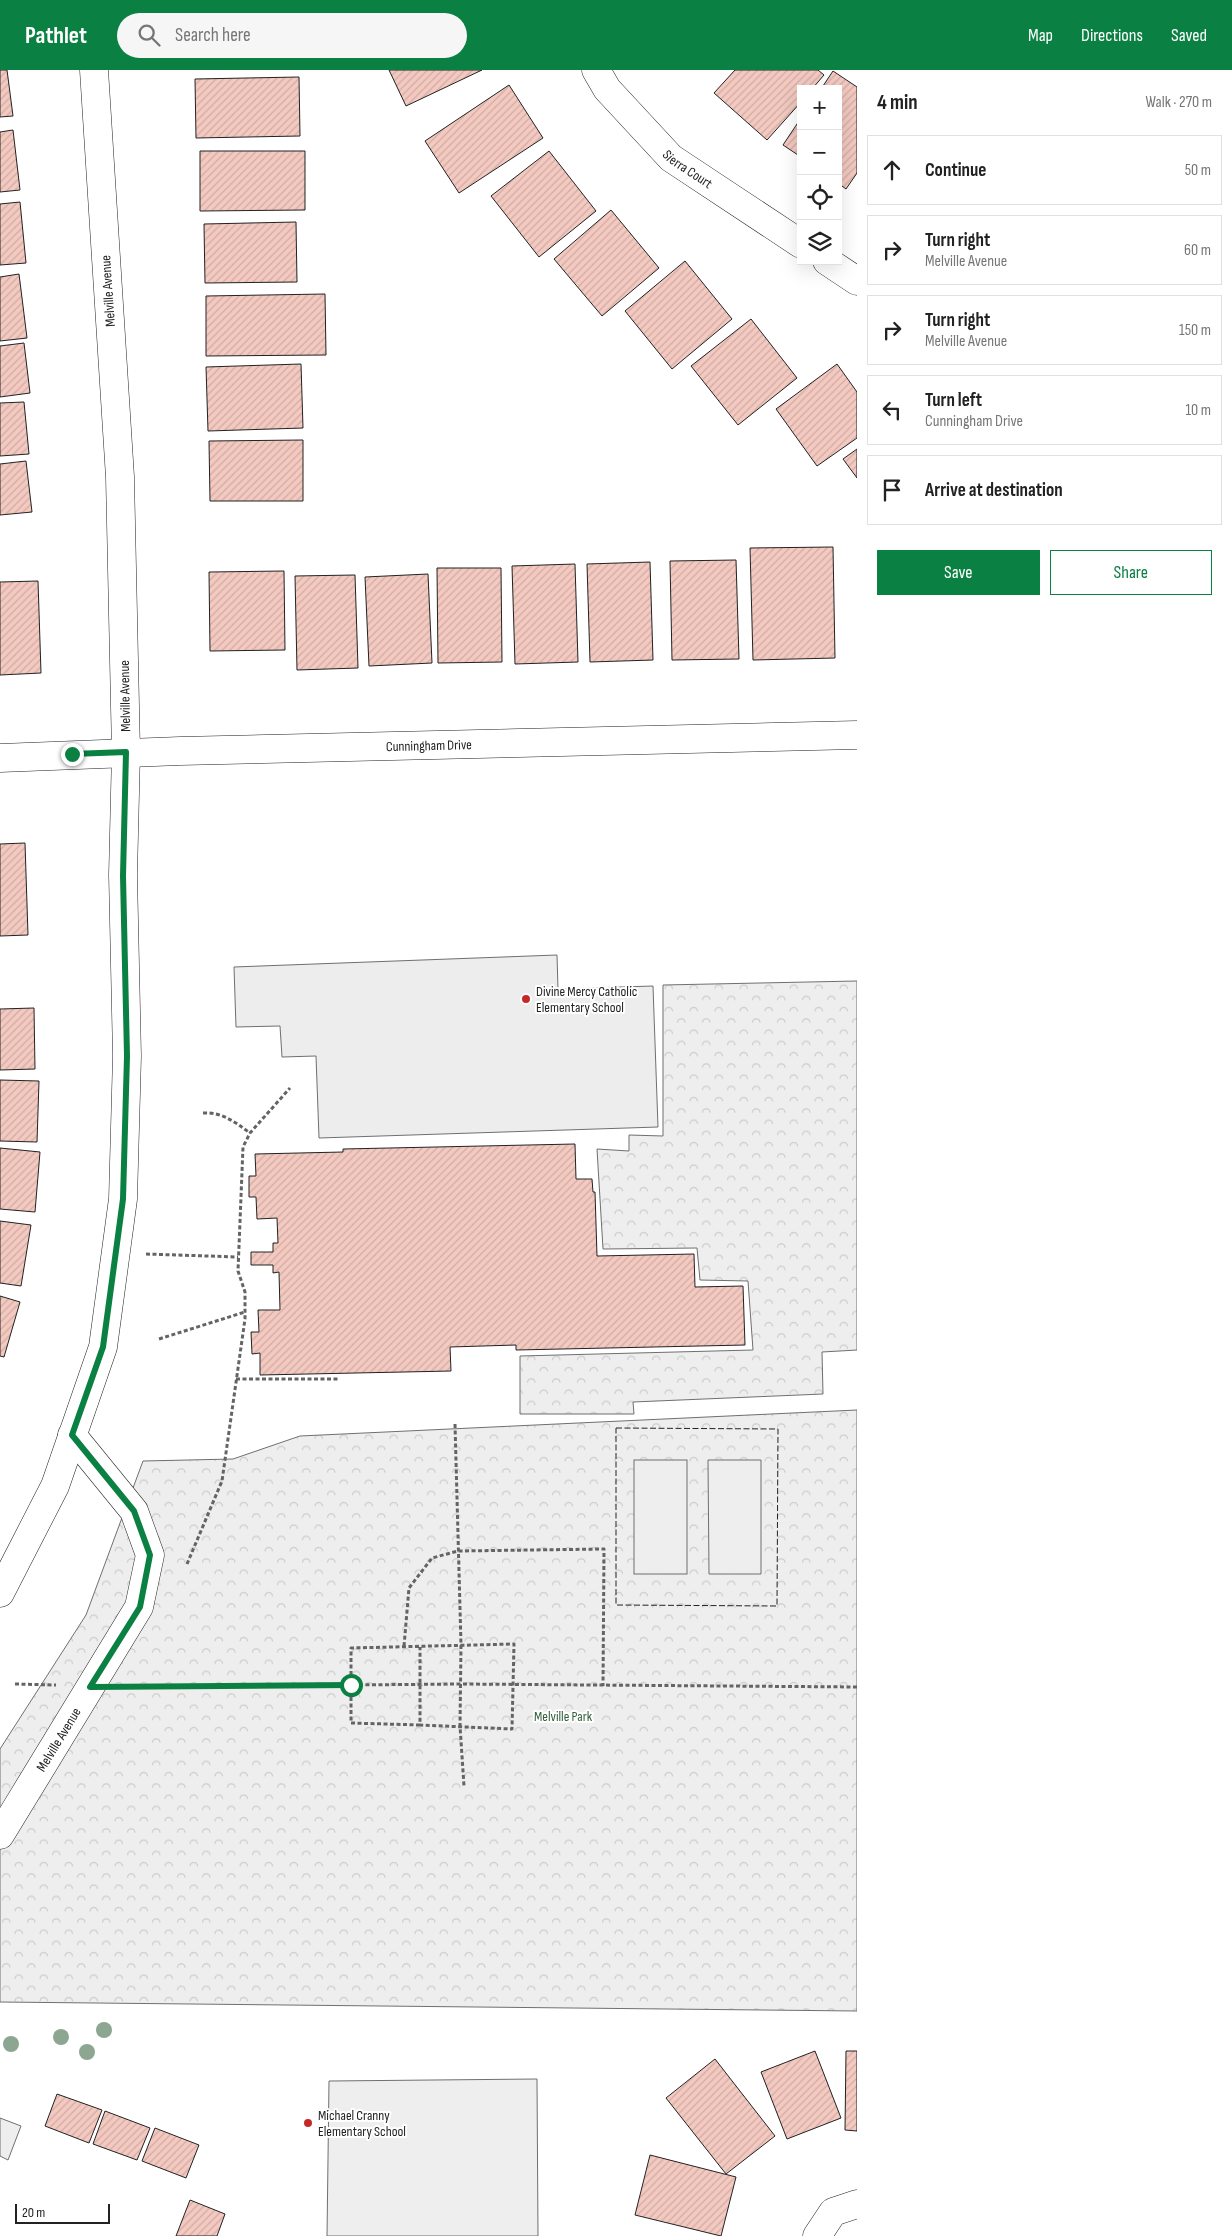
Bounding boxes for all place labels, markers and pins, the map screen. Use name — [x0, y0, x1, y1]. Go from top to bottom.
place label: Divine Mercy Catholic Elementary School — [536, 983, 637, 1016]
marker: Divine Mercy Catholic Elementary School — [520, 993, 532, 1005]
place label: Michael Cranny Elementary School — [318, 2107, 406, 2140]
marker: Michael Cranny Elementary School — [302, 2117, 314, 2129]

